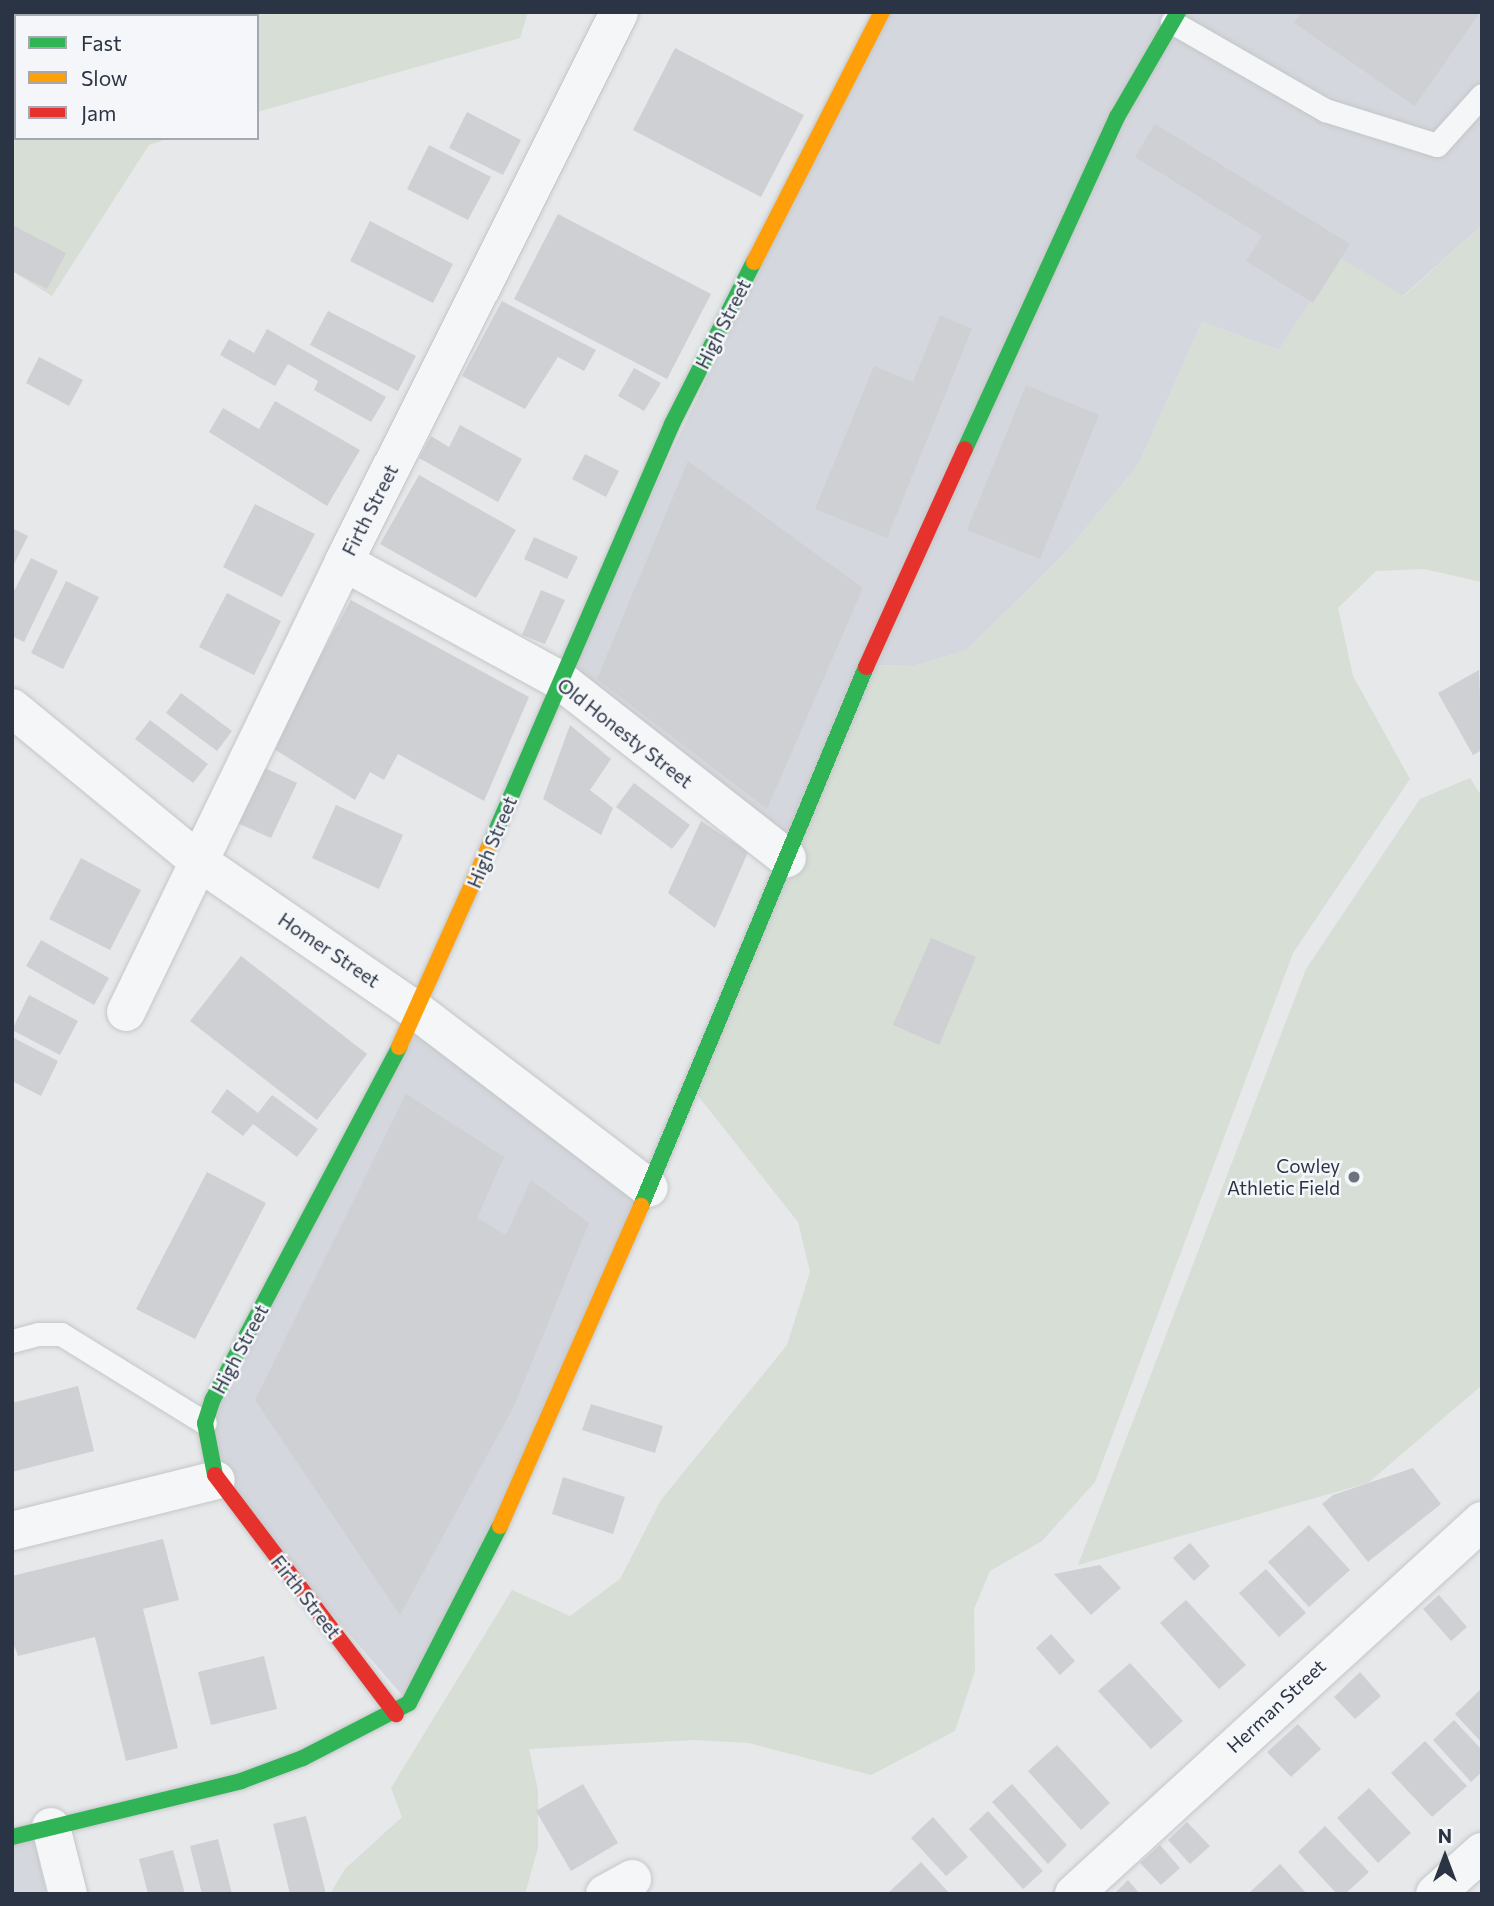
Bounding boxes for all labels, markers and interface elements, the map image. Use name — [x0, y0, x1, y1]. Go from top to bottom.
legend — [14, 14, 259, 140]
text: Fast — [81, 30, 122, 55]
text: Slow — [81, 65, 128, 90]
text: Jam — [81, 100, 116, 125]
street label: High Street — [691, 275, 755, 373]
street label: Firth Street — [337, 461, 403, 559]
street label: Old Honesty Street — [553, 673, 697, 793]
street label: High Street — [462, 793, 522, 891]
street label: Homer Street — [274, 908, 384, 992]
place label: Cowley Athletic Field — [1227, 1155, 1340, 1199]
marker: Cowley Athletic Field — [1346, 1169, 1362, 1185]
street label: High Street — [207, 1301, 273, 1397]
street label: Firth Street — [266, 1551, 346, 1643]
street label: Herman Street — [1222, 1654, 1330, 1758]
north arrow — [1410, 1822, 1480, 1892]
text: N — [1438, 1824, 1452, 1847]

